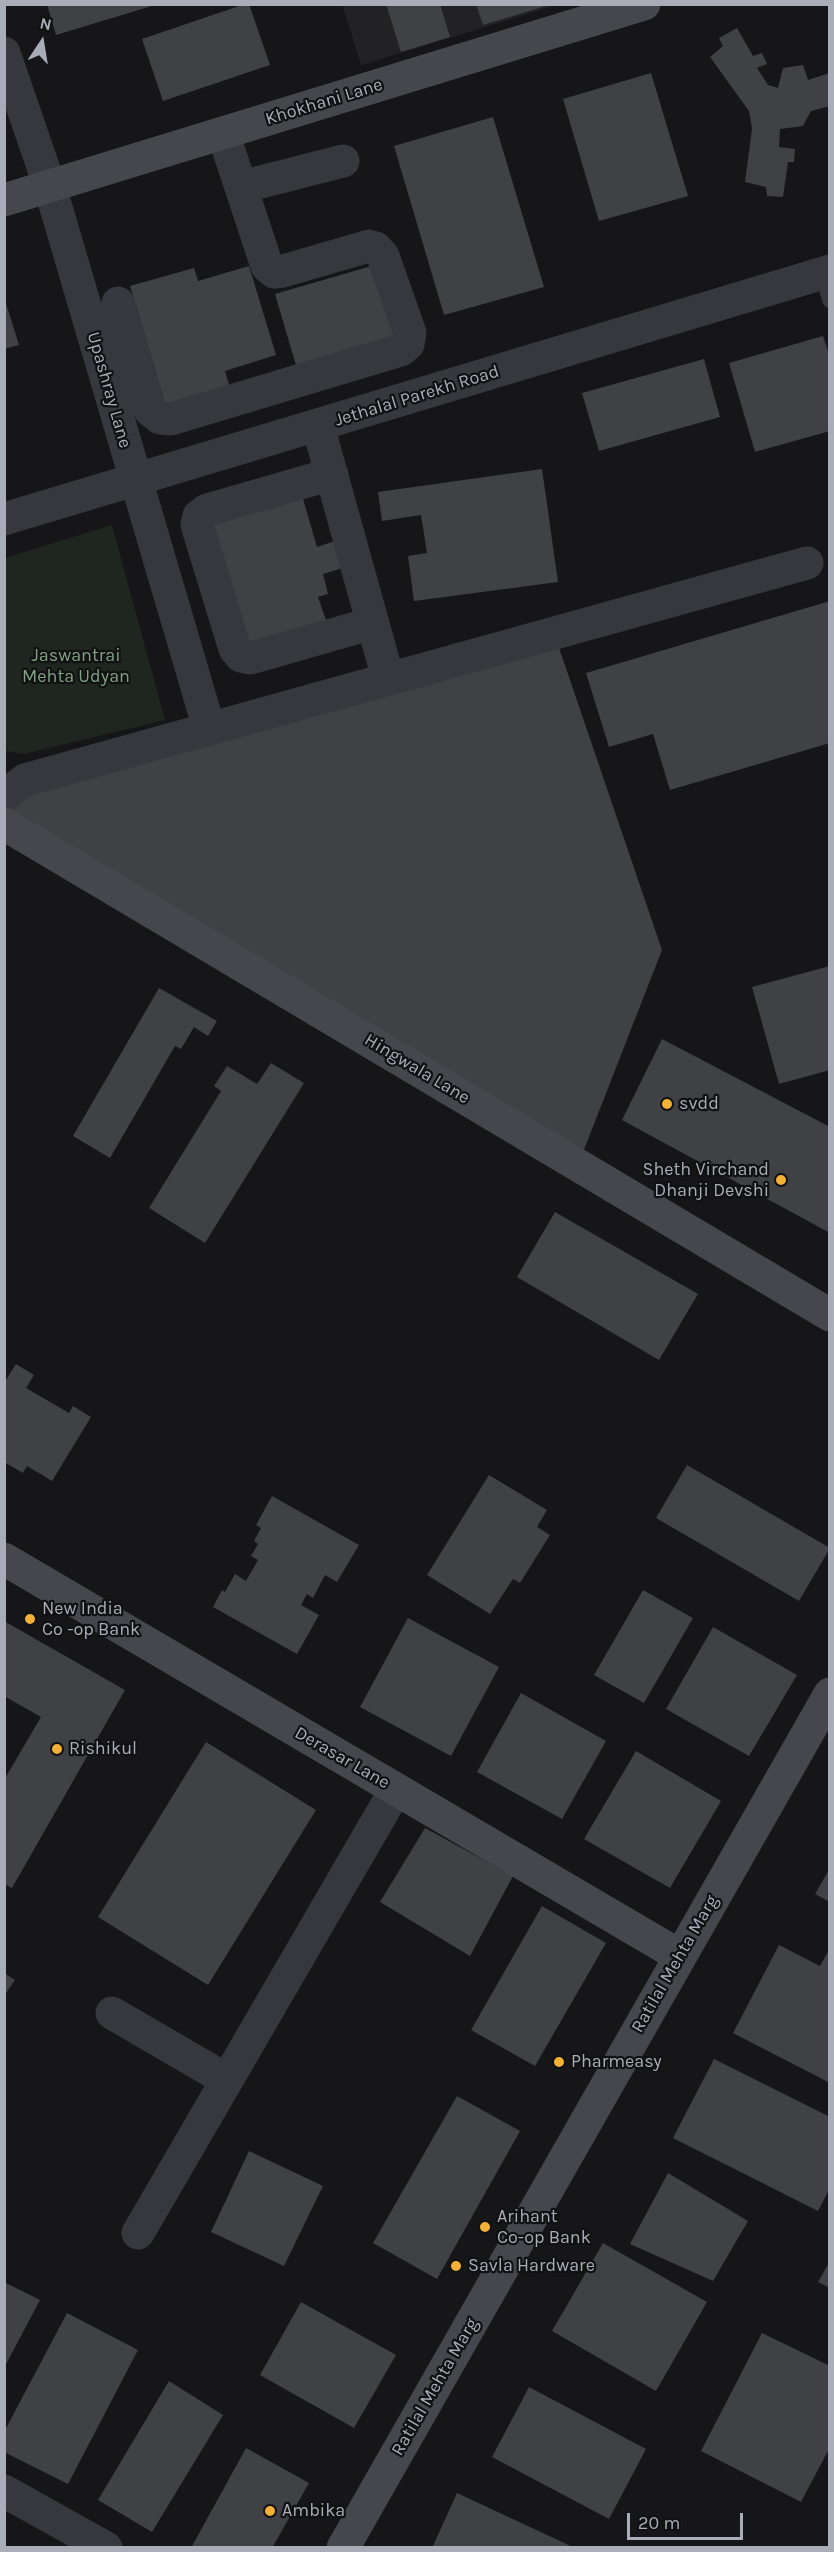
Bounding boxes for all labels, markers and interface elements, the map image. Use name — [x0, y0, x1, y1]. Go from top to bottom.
north arrow — [12, 12, 72, 72]
text: N — [38, 13, 53, 34]
street label: Khokhani Lane — [263, 74, 385, 130]
street label: Upashray Lane — [82, 329, 136, 451]
street label: Jethalal Parekh Road — [332, 361, 502, 431]
park label: Jaswantrai Mehta Udyan — [22, 645, 130, 688]
street label: Hingwala Lane — [360, 1029, 474, 1109]
place label: svdd — [679, 1093, 719, 1115]
marker: svdd — [660, 1097, 674, 1111]
place label: Sheth Virchand Dhanji Devshi — [643, 1159, 769, 1202]
marker: Sheth Virchand Dhanji Devshi — [774, 1173, 788, 1187]
place label: New India Co -op Bank — [42, 1598, 140, 1640]
marker: New India Co -op Bank — [23, 1612, 37, 1626]
street label: Derasar Lane — [291, 1722, 393, 1794]
place label: Rishikul — [69, 1738, 137, 1760]
marker: Rishikul — [50, 1742, 64, 1756]
street label: Ratilal Mehta Marg — [627, 1891, 723, 2037]
place label: Pharmeasy — [571, 2051, 662, 2073]
marker: Pharmeasy — [552, 2055, 566, 2069]
place label: Arihant Co-op Bank — [497, 2206, 591, 2248]
marker: Arihant Co-op Bank — [478, 2220, 492, 2234]
place label: Savla Hardware — [468, 2255, 595, 2277]
marker: Savla Hardware — [449, 2259, 463, 2273]
street label: Ratilal Mehta Marg — [387, 2314, 483, 2460]
place label: Ambika — [282, 2500, 345, 2522]
scale bar — [630, 2501, 746, 2539]
marker: Ambika — [263, 2504, 277, 2518]
text: 20 m — [638, 2512, 680, 2534]

